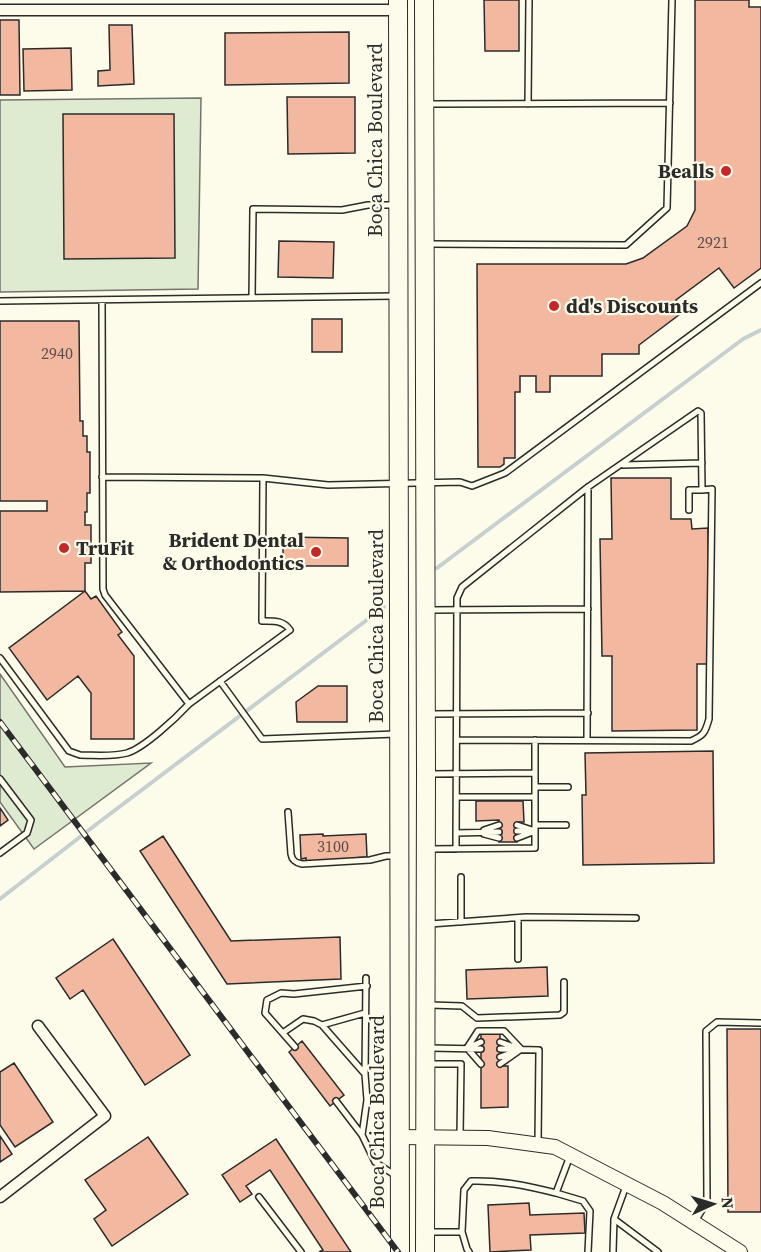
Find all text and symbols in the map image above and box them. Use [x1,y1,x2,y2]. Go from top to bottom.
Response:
street label: Boca Chica Boulevard [361,42,389,237]
place label: Bealls [658,157,714,185]
marker: Bealls [719,164,733,178]
house number: 2921 [697,231,729,253]
place label: dd's Discounts [566,292,698,320]
marker: dd's Discounts [547,299,561,313]
house number: 2940 [41,342,73,364]
place label: Brident Dental & Orthodontics [163,526,304,577]
street label: Boca Chica Boulevard [362,528,390,723]
place label: TruFit [76,534,135,562]
marker: TruFit [57,541,71,555]
marker: Brident Dental & Orthodontics [309,545,323,559]
house number: 3100 [317,835,349,857]
street label: Boca Chica Boulevard [363,1014,391,1209]
north arrow [683,1174,743,1234]
text: N [717,1196,739,1210]

